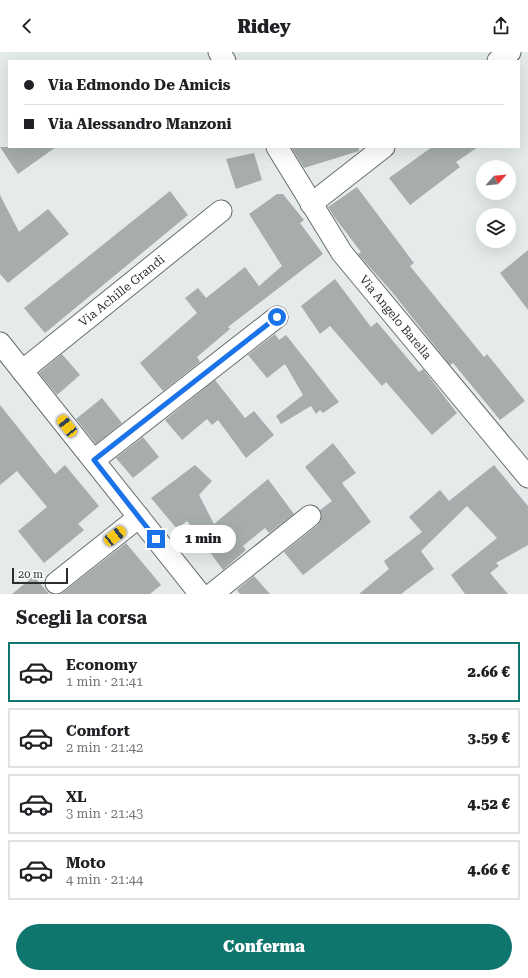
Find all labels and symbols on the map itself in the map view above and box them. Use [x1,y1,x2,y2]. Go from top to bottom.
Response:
north arrow [476,160,516,200]
street label: Via Achille Grandi [76,252,167,329]
street label: Via Angelo Barella [357,273,435,363]
route start [268,308,286,326]
car [55,413,79,439]
car [102,524,128,548]
callout: 1 min [170,525,236,553]
route end [147,530,165,548]
scale bar [12,566,68,585]

